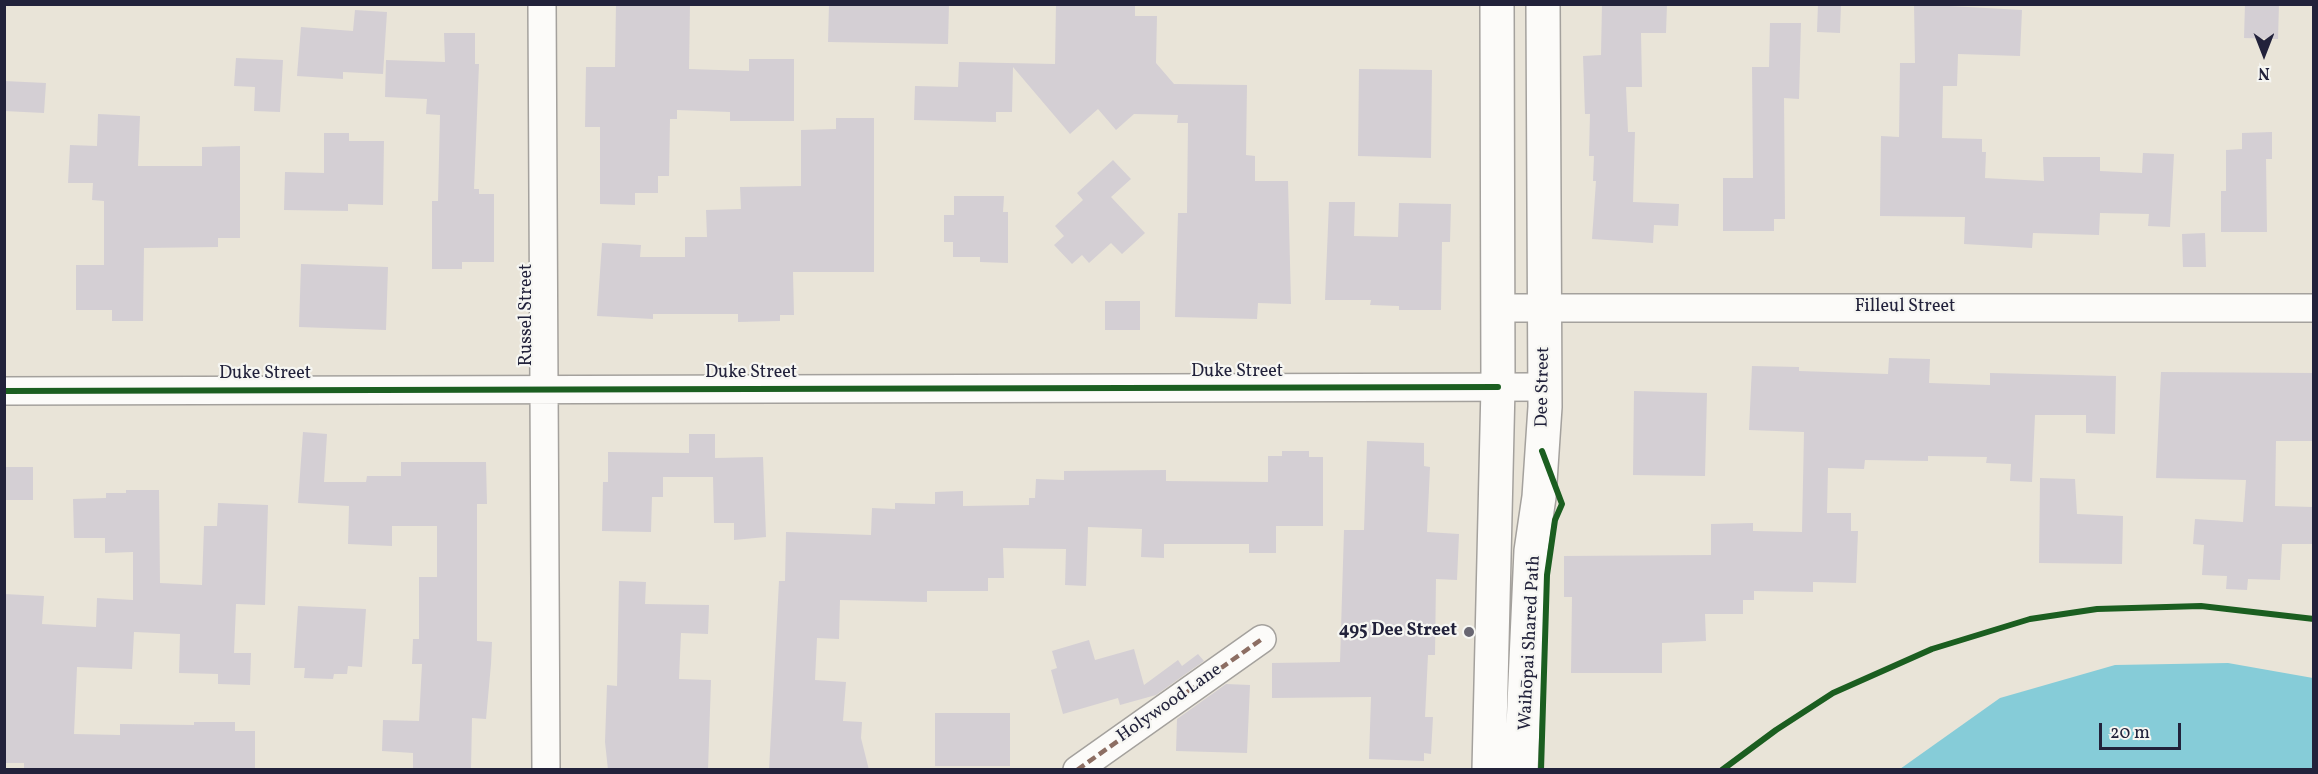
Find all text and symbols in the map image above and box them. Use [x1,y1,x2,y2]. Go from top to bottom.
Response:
north arrow [2234,24,2294,84]
text: N [2258,61,2270,83]
street label: Russel Street [517,264,539,366]
street label: Filleul Street [1855,297,1955,319]
street label: Dee Street [1532,346,1556,428]
street label: Duke Street [1191,362,1283,384]
street label: Duke Street [705,363,797,385]
street label: Duke Street [219,364,311,386]
street label: Waihōpai Shared Path [1516,555,1546,731]
place label: 495 Dee Street [1339,621,1457,643]
marker: 495 Dee Street [1462,625,1476,639]
street label: Holywood Lane [1113,660,1227,748]
scale bar [2102,711,2184,749]
text: 20 m [2110,721,2150,746]

